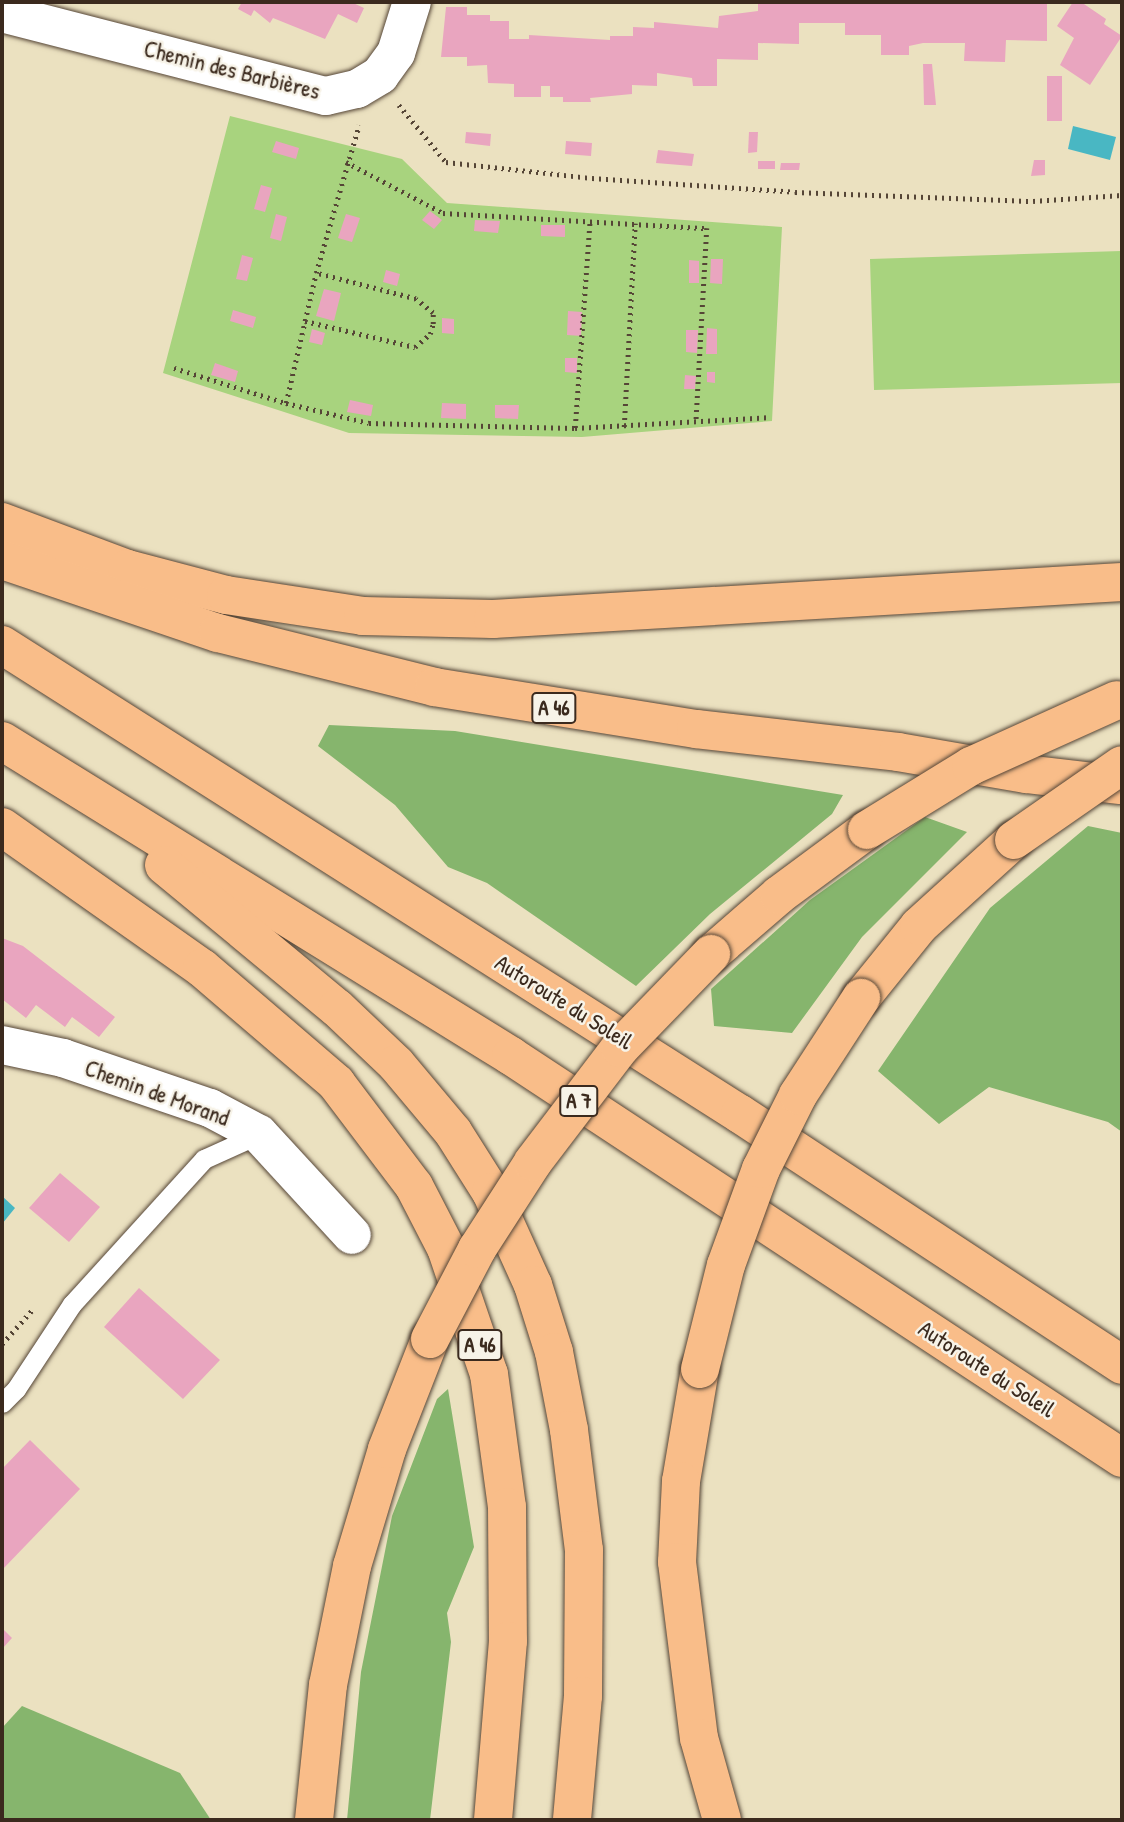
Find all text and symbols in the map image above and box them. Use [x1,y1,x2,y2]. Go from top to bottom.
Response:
street label: Chemin des Barbières [141,35,323,105]
road number: A 46 [531,690,577,726]
street label: Autoroute du Soleil [490,949,638,1055]
street label: Chemin de Morand [81,1054,233,1132]
road number: A 7 [558,1084,600,1118]
street label: Autoroute du Soleil [914,1315,1060,1423]
road number: A 46 [457,1328,503,1362]

